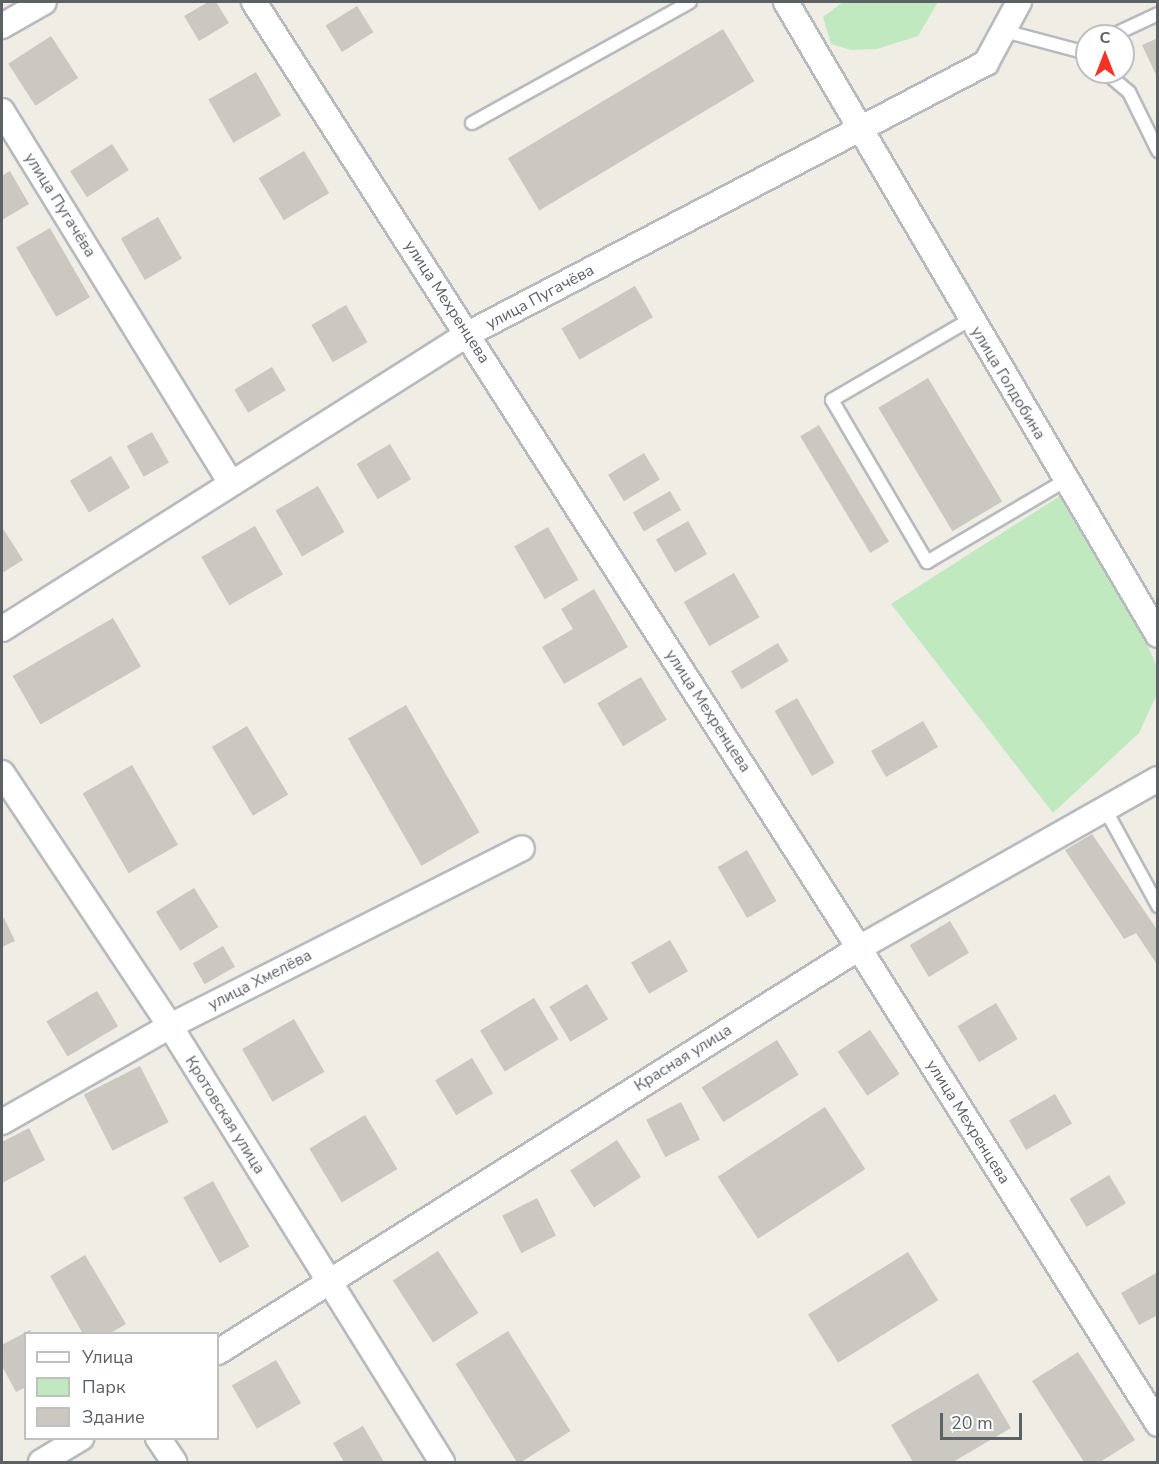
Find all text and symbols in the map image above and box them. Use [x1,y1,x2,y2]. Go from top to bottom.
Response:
north arrow [1075,24,1135,84]
text: С [1100,27,1110,49]
street label: улица Пугачёва [20,149,100,261]
street label: улица Мехренцева [400,237,494,367]
street label: улица Пугачёва [483,260,597,334]
street label: улица Голдобина [967,323,1049,443]
street label: улица Мехренцева [661,646,755,776]
street label: улица Хмелёва [205,946,315,1014]
street label: Красная улица [631,1020,735,1096]
street label: Кротовская улица [181,1052,269,1178]
street label: улица Мехренцева [922,1056,1014,1188]
legend [24,1332,219,1440]
text: Улица [82,1345,133,1369]
text: Парк [82,1375,125,1399]
scale bar [943,1401,1026,1439]
text: Здание [82,1405,145,1429]
text: 20 m [951,1411,993,1435]

